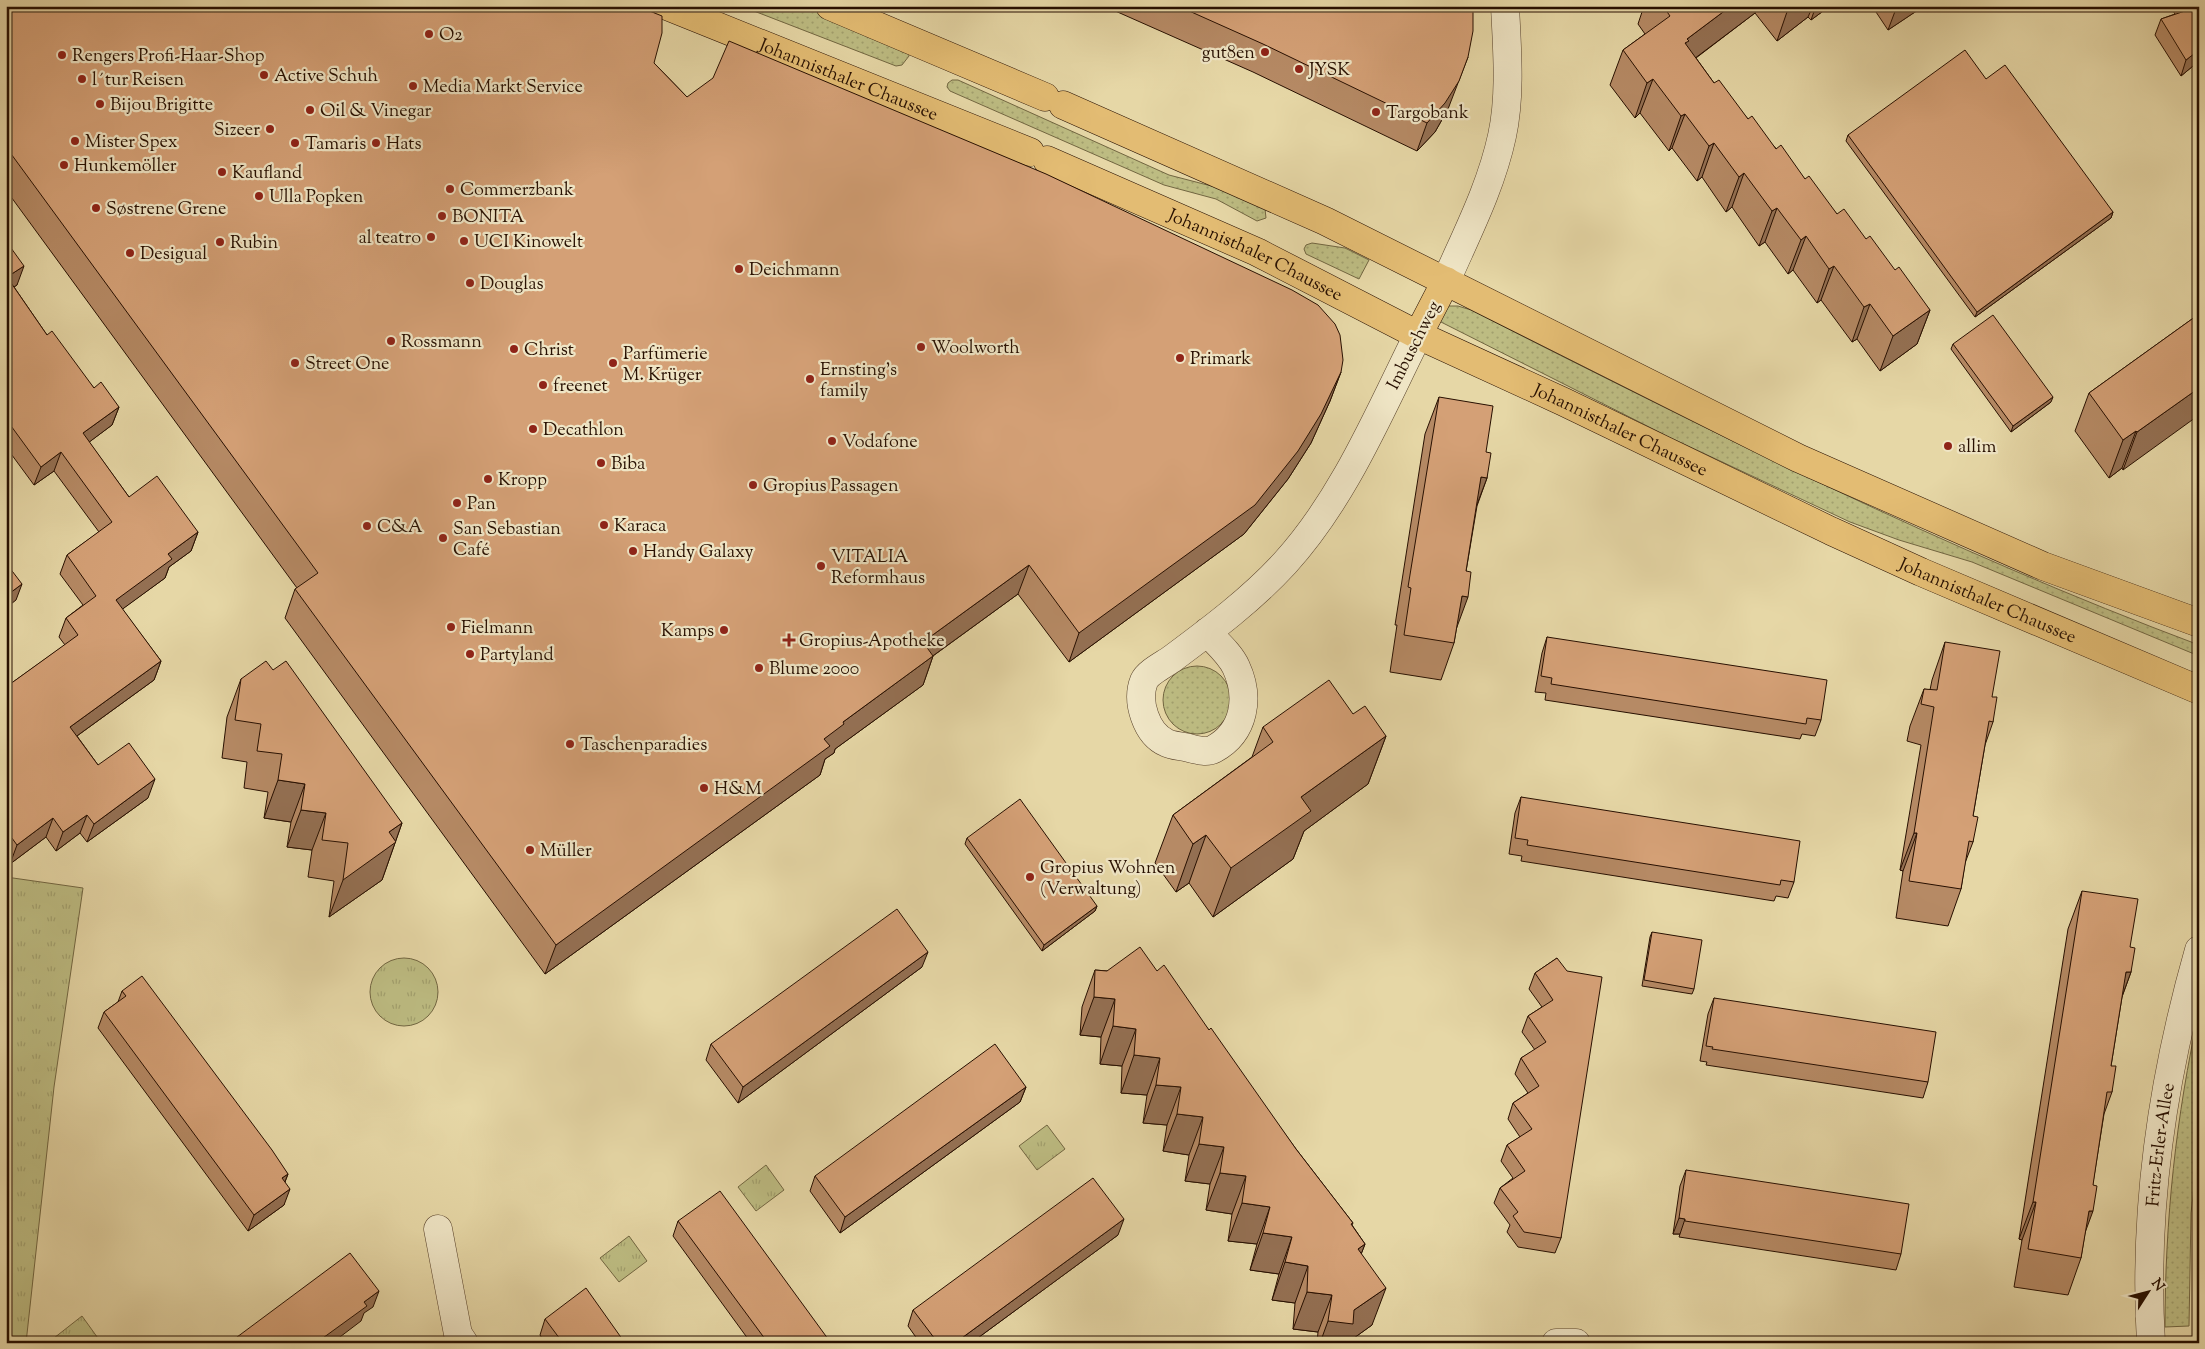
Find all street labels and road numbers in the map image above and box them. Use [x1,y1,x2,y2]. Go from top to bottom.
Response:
street label: Johannisthaler Chaussee [754,33,941,129]
street label: Johannisthaler Chaussee [1162,203,1347,309]
street label: Imbuschweg [1381,297,1448,395]
street label: Johannisthaler Chaussee [1527,378,1711,484]
street label: Johannisthaler Chaussee [1893,552,2080,651]
street label: Fritz-Erler-Allee [2141,1081,2183,1208]

